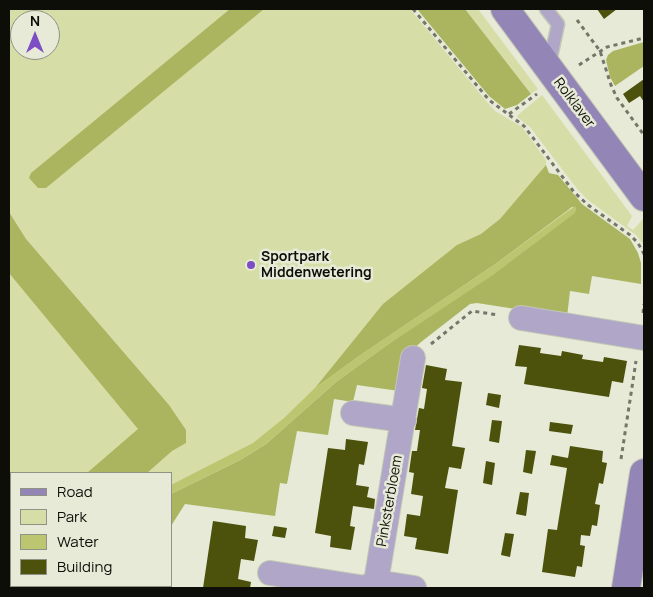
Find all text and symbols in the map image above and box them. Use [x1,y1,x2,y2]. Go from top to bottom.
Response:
north arrow [10,10,60,60]
text: N [30,11,40,30]
street label: Rolklaver [550,75,598,131]
place label: Sportpark Middenwetering [261,249,372,282]
marker: Sportpark Middenwetering [245,259,257,271]
street label: Pinksterbloem [374,454,406,548]
legend [10,472,172,587]
text: Road [57,481,93,502]
text: Park [57,506,87,527]
text: Water [57,531,99,552]
text: Building [57,556,112,577]

